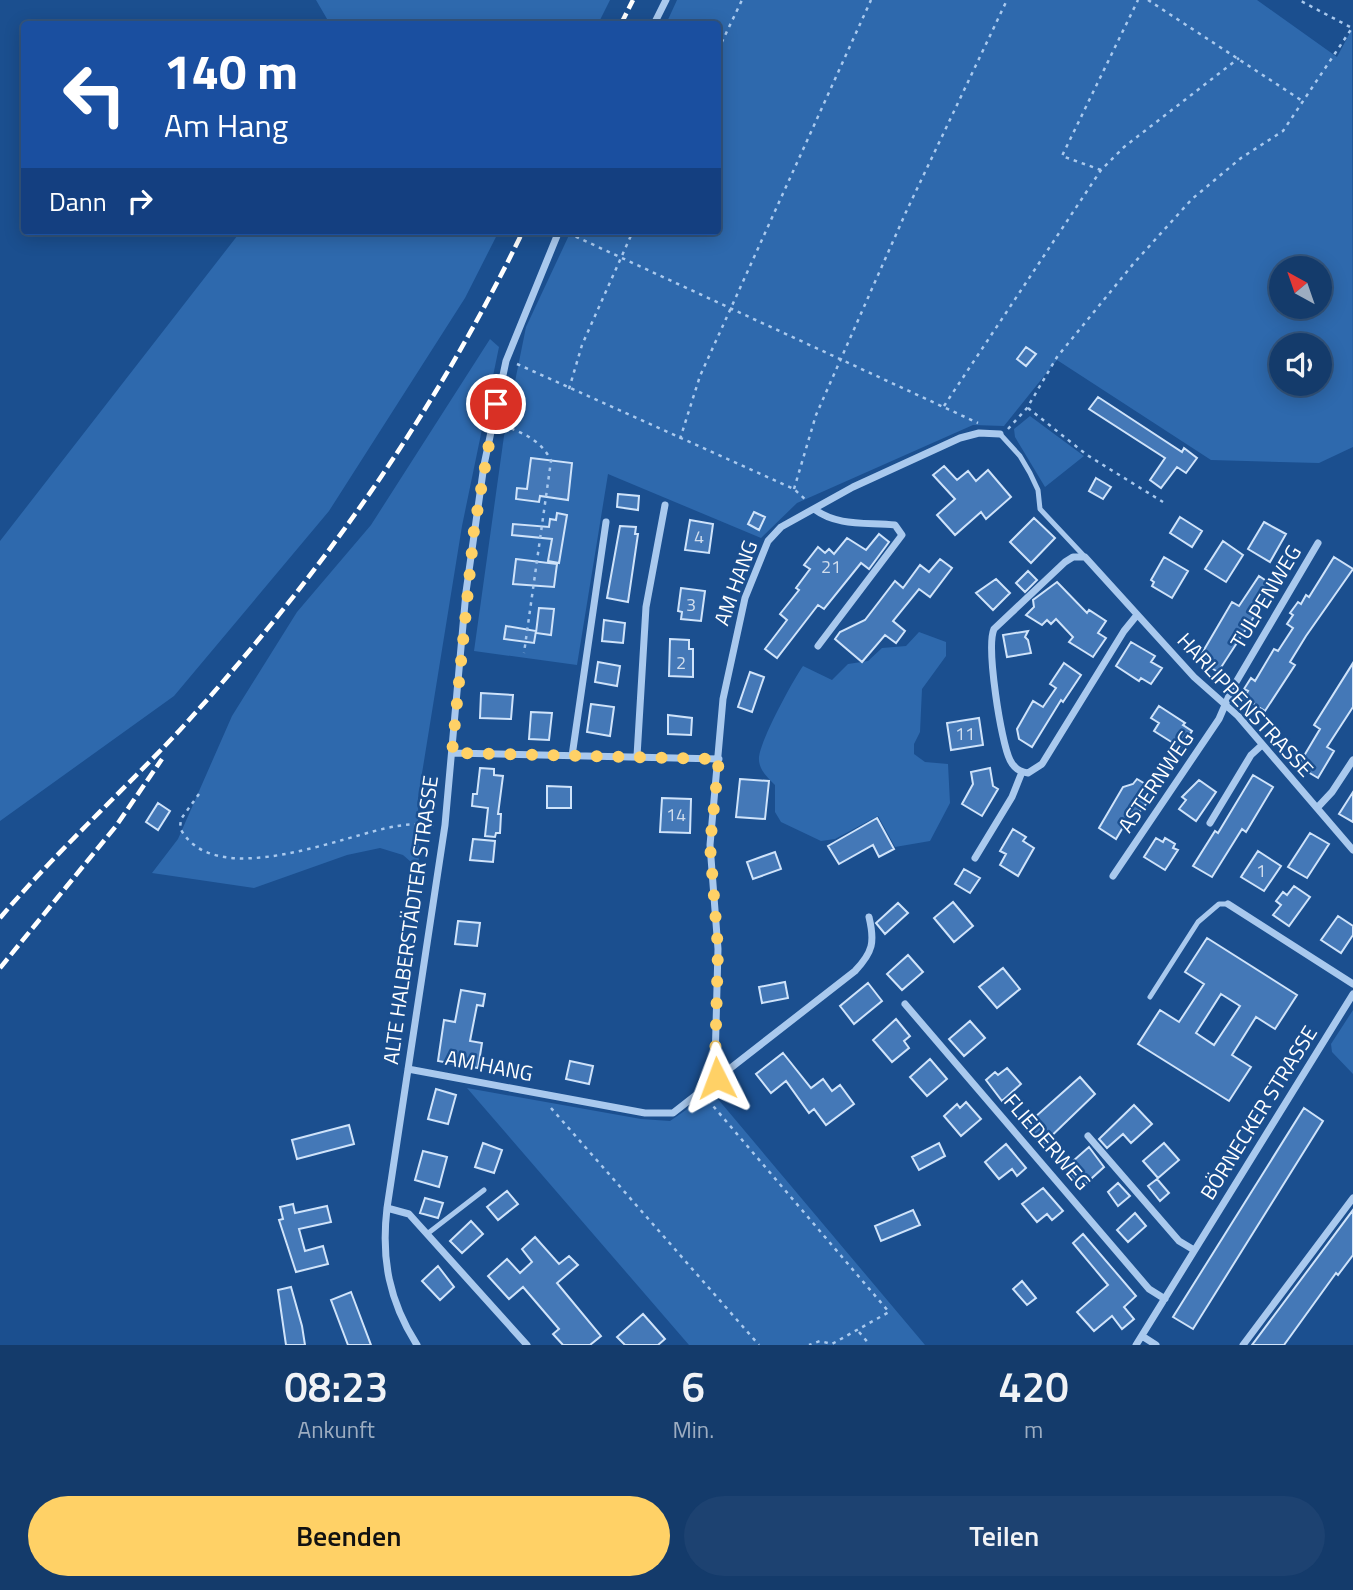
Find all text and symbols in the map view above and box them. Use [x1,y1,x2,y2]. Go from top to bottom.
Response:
text: 140 m [164,33,298,108]
icon: left [49,49,140,140]
text: Am Hang [164,101,288,149]
text: Dann [49,182,107,221]
icon: right [121,182,159,220]
north arrow [1269,256,1332,318]
map controls [1269,256,1332,396]
button: sound [1269,333,1332,396]
pin [466,374,526,434]
icon: arrive [477,385,515,423]
house number: 4 [694,523,704,550]
street label: AM HANG [705,536,765,630]
street label: TULPENWEG [1222,539,1309,654]
house number: 21 [821,553,841,580]
house number: 3 [686,591,696,618]
street label: HARLIPPENSTRASSE [1170,625,1321,784]
house number: 2 [676,649,686,676]
house number: 11 [955,720,975,747]
street label: ASTERNWEG [1109,724,1201,839]
street label: ALTE HALBERSTÄDTER STRASSE [374,773,446,1066]
house number: 14 [666,801,686,828]
house number: 1 [1256,857,1266,884]
street label: BÖRNECKER STRASSE [1192,1019,1325,1206]
street label: AM HANG [443,1041,536,1089]
position arrow [680,1041,754,1115]
street label: FLIEDERWEG [997,1086,1099,1197]
text: 08:23 [284,1354,388,1418]
text: 6 [682,1354,705,1418]
text: 420 [998,1354,1069,1418]
text: Ankunft [298,1412,375,1447]
text: Min. [672,1412,714,1447]
text: m [1024,1412,1043,1447]
button: Beenden [28,1496,670,1576]
button: Teilen [684,1496,1325,1576]

